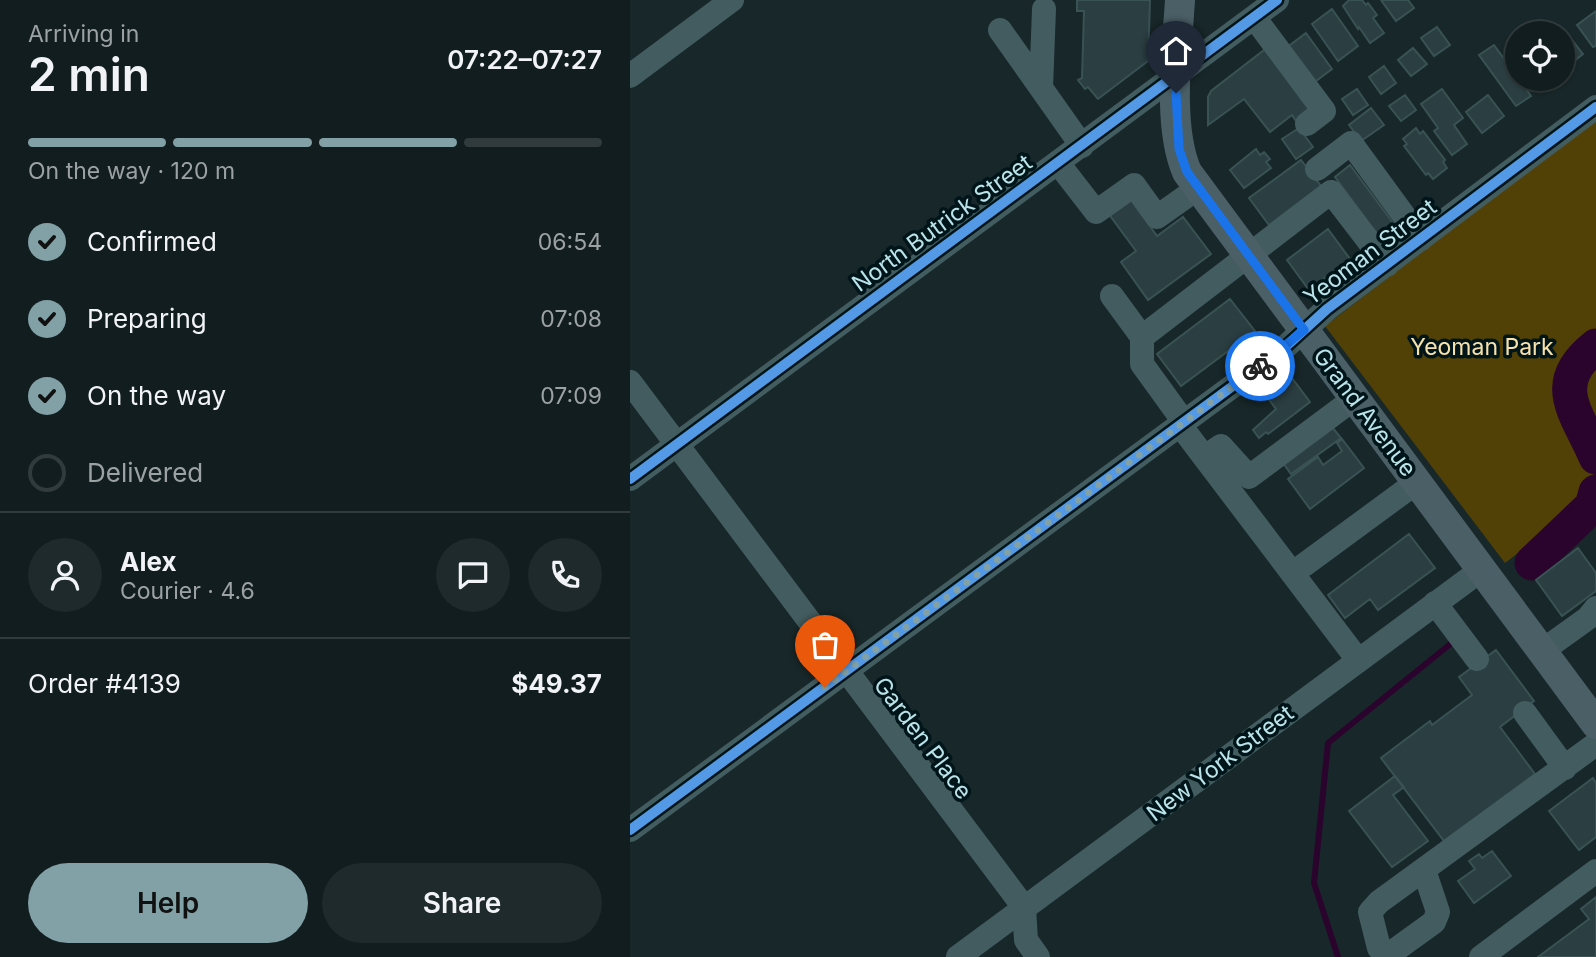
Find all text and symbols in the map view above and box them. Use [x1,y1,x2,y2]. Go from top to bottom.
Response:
text: Arriving in [28,20,139,48]
pin [1146,21,1206,93]
map controls [1505,21,1575,91]
button: locate [1505,21,1575,91]
icon: home [1157,32,1195,70]
text: 07:22–07:27 [447,44,602,75]
text: 2 min [28,46,150,102]
street label: North Butrick Street [847,148,1038,298]
text: On the way · 120 m [28,157,235,185]
street label: Yeoman Street [1298,193,1442,311]
icon: check [28,223,66,261]
text: Confirmed [87,226,217,257]
text: 06:54 [538,228,602,256]
icon: check [28,300,66,338]
text: Preparing [87,303,207,334]
text: 07:08 [540,305,602,333]
courier [1225,331,1295,401]
park label: Yeoman Park [1410,333,1554,361]
street label: Grand Avenue [1308,342,1422,482]
icon: bike [1241,347,1279,385]
icon: check [28,377,66,415]
text: On the way [87,380,226,411]
text: 07:09 [540,382,602,410]
text: Delivered [87,457,203,488]
button: person [28,538,102,612]
button: chat [436,538,510,612]
button: phone [528,538,602,612]
text: Alex [120,546,177,577]
text: Courier · 4.6 [120,577,255,605]
pin [795,615,855,687]
icon: bag [806,626,844,664]
text: Order #4139 [28,668,181,699]
text: $49.37 [511,668,602,699]
street label: Garden Place [868,671,978,805]
street label: New York Street [1141,698,1299,827]
button: Help [28,863,308,943]
button: Share [322,863,602,943]

